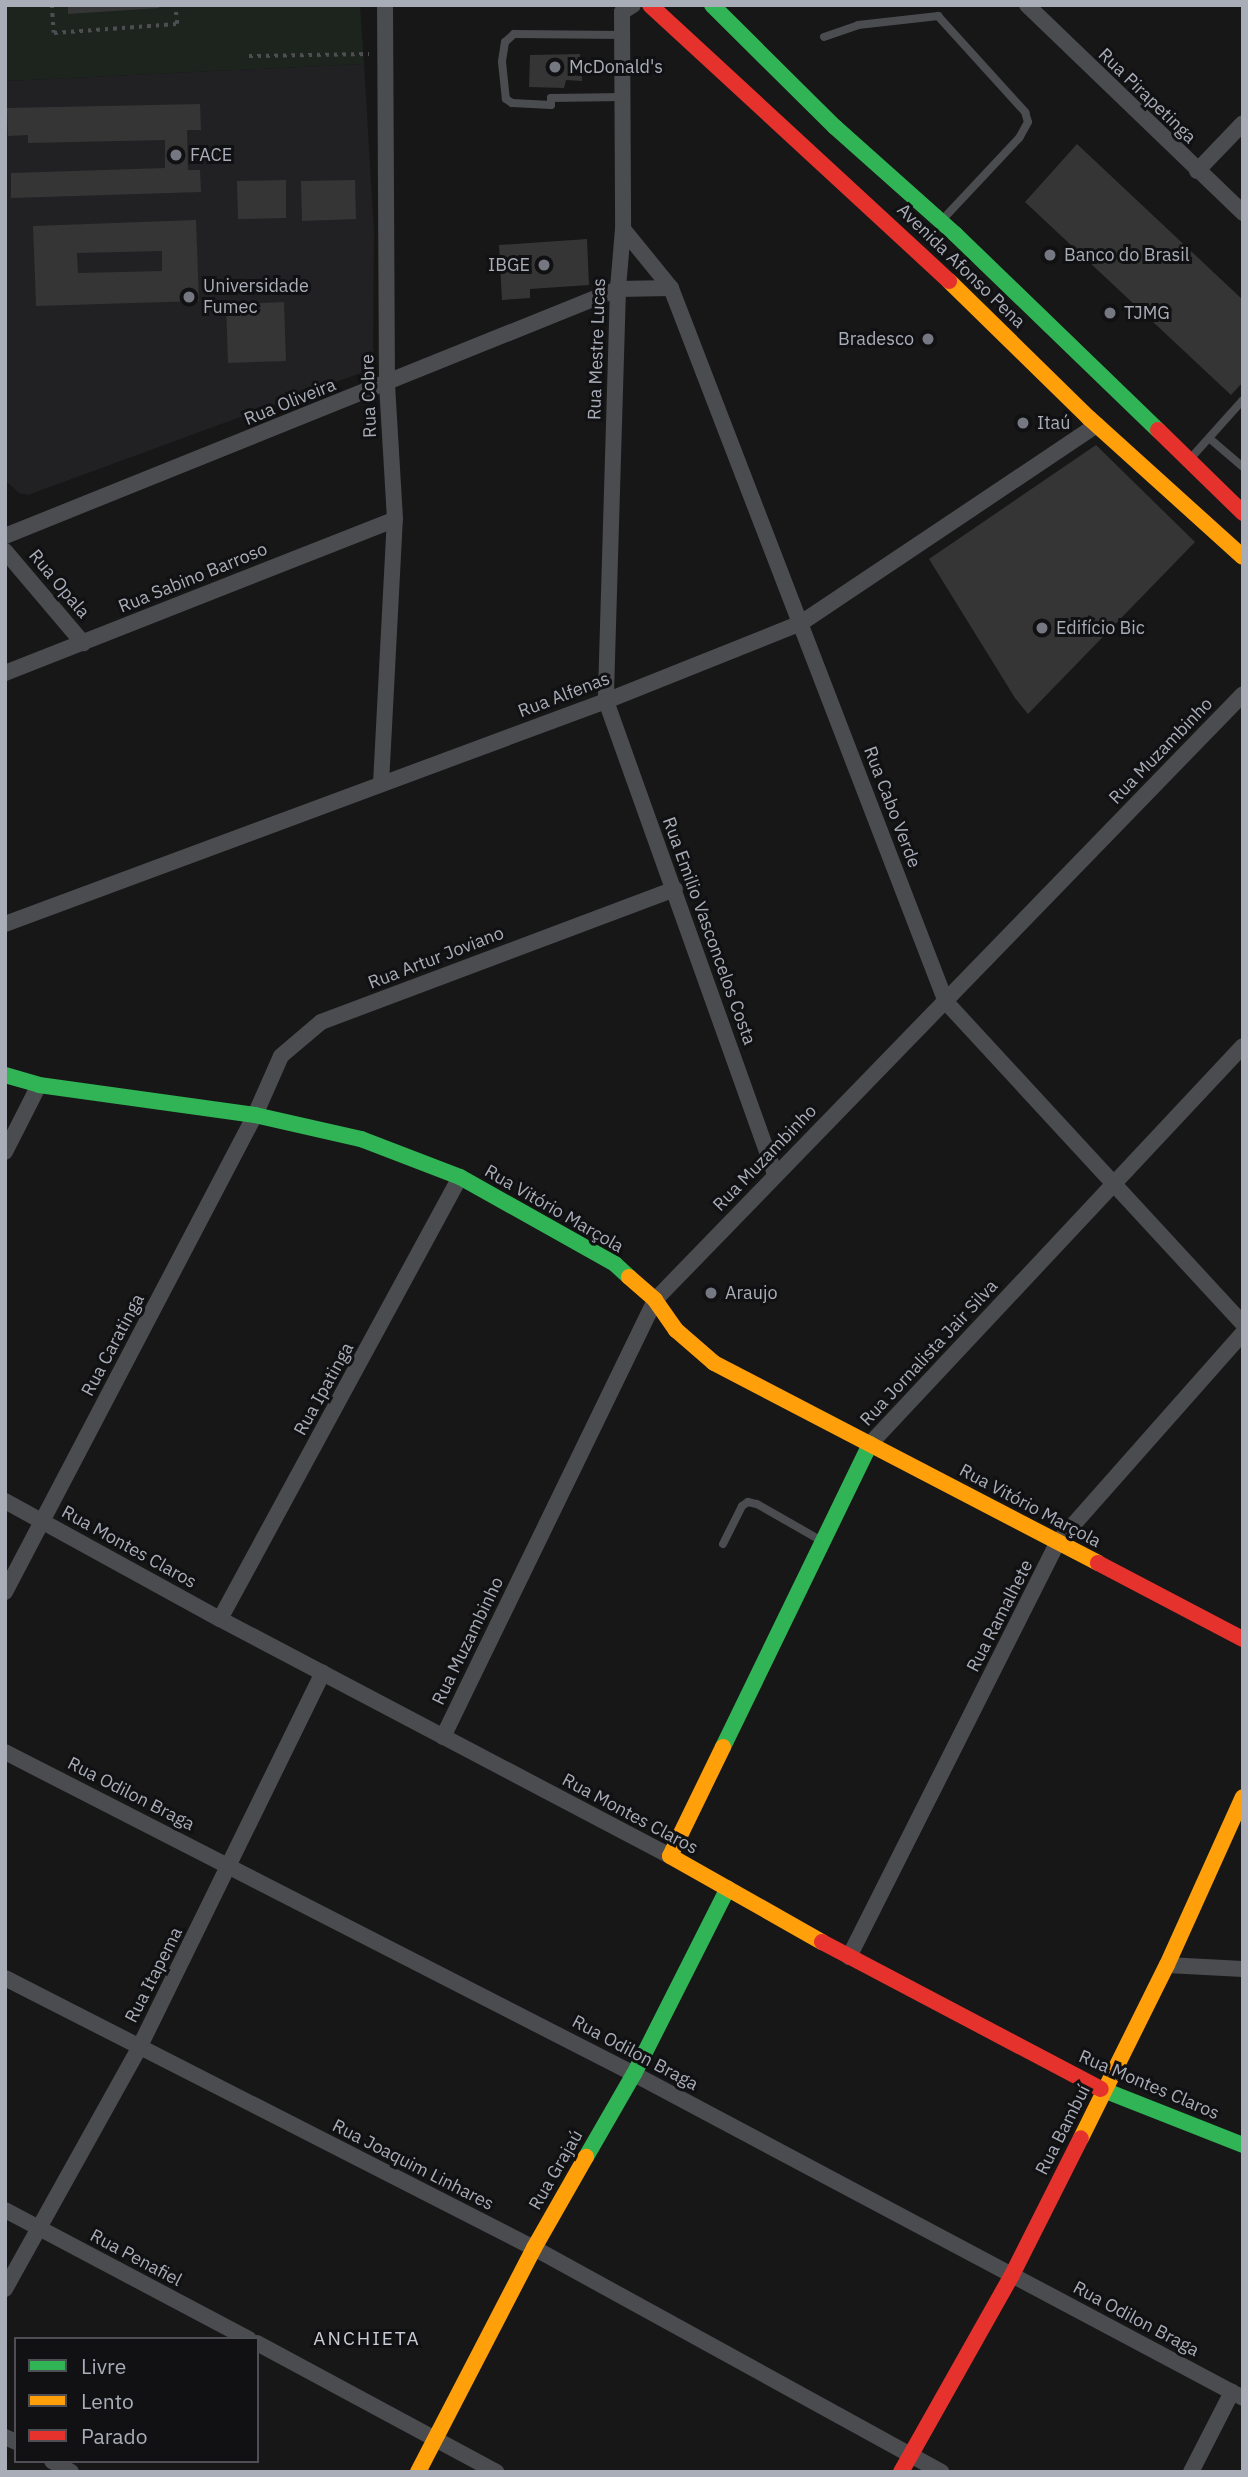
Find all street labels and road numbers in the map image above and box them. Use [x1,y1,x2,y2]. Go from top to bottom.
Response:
street label: Rua Pirapetinga [1094,44,1200,148]
street label: Avenida Afonso Pena [892,199,1030,333]
street label: Rua Mestre Lucas [584,278,610,420]
street label: Rua Cobre [357,354,381,438]
street label: Rua Oliveira [241,374,339,430]
street label: Rua Sabino Barroso [115,538,271,618]
street label: Rua Opala [24,545,94,623]
street label: Rua Alfenas [515,668,613,722]
street label: Rua Muzambinho [1105,693,1217,809]
street label: Rua Cabo Verde [859,743,925,871]
street label: Rua Emilio Vasconcelos Costa [658,814,760,1048]
street label: Rua Artur Joviano [365,922,507,994]
street label: Rua Muzambinho [709,1100,821,1216]
street label: Rua Vitório Marçola [481,1160,627,1258]
street label: Rua Jornalista Jair Silva [856,1276,1002,1430]
street label: Rua Caratinga [77,1290,149,1400]
street label: Rua Ipatinga [290,1339,358,1439]
street label: Rua Vitório Marçola [956,1460,1104,1552]
street label: Rua Montes Claros [58,1501,200,1593]
street label: Rua Ramalhete [962,1556,1038,1676]
street label: Rua Muzambinho [428,1574,508,1708]
street label: Rua Odilon Braga [64,1753,198,1835]
street label: Rua Montes Claros [558,1769,702,1859]
street label: Rua Itapema [121,1924,187,2026]
street label: Rua Odilon Braga [568,2011,702,2095]
street label: Rua Montes Claros [1075,2046,1223,2124]
street label: Rua Bambuí [1031,2082,1095,2178]
street label: Rua Joaquim Linhares [329,2115,497,2215]
street label: Rua Grajaú [524,2126,588,2214]
street label: Rua Penafiel [86,2225,186,2291]
street label: Rua Odilon Braga [1069,2277,1203,2361]

